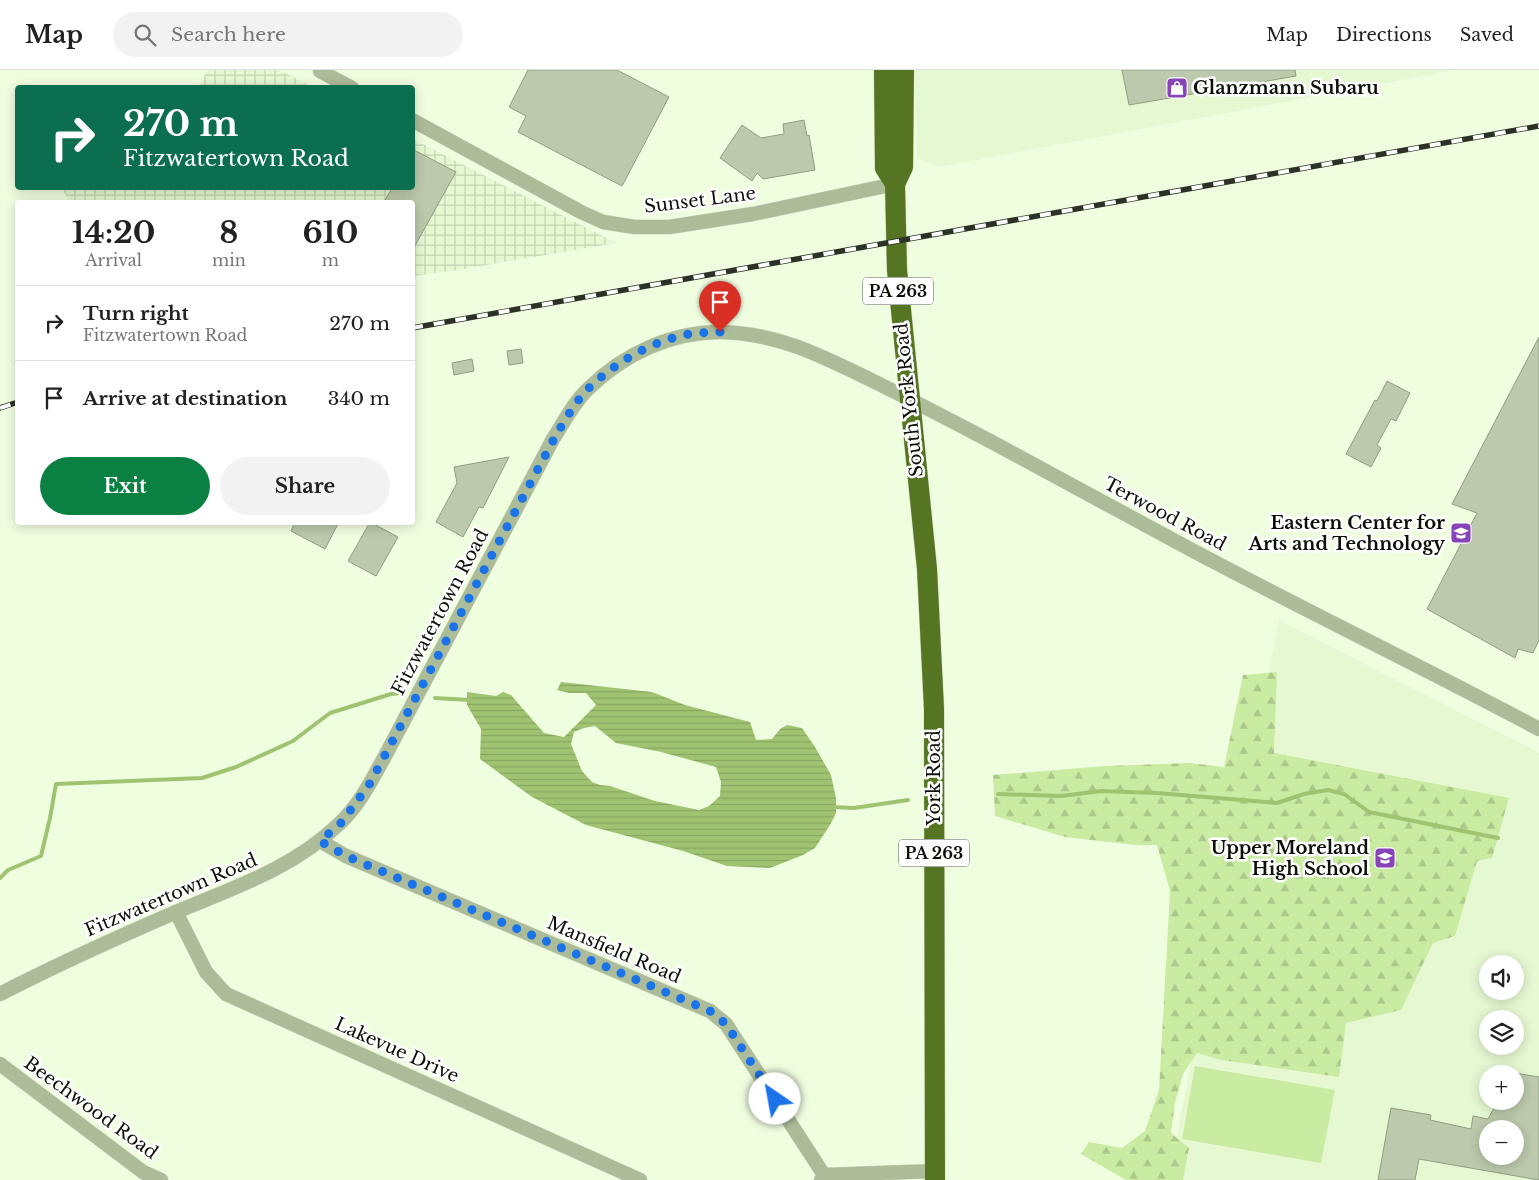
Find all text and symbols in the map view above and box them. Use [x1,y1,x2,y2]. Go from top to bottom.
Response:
search box [113,12,463,57]
text: Map [25,20,83,49]
icon: search [131,21,159,49]
text: Search here [171,23,286,46]
text: Map [1266,24,1308,46]
text: Directions [1336,24,1432,46]
text: Saved [1460,24,1514,46]
shop icon: Glanzmann Subaru [1165,76,1189,100]
place label: Glanzmann Subaru [1193,77,1379,99]
text: 270 m [123,102,238,145]
icon: right [40,105,105,170]
text: Fitzwatertown Road [123,145,349,172]
street label: Sunset Lane [643,182,757,218]
text: 14:20 [72,214,155,251]
text: 8 [219,214,238,251]
text: 610 [302,214,358,251]
text: Arrival [85,250,142,270]
text: min [212,250,246,270]
text: m [322,250,339,270]
road number: PA 263 [863,278,933,305]
pin [699,281,741,332]
icon: arrive [706,288,734,316]
text: Turn right [83,302,189,325]
icon: right [40,309,68,337]
text: 270 m [329,312,390,335]
street label: South York Road [890,322,928,478]
text: Fitzwatertown Road [83,325,247,345]
icon: arrive [40,384,68,412]
text: Arrive at destination [83,387,287,410]
text: 340 m [328,387,390,410]
button: Exit [40,457,210,515]
button: Share [220,457,390,515]
street label: Terwood Road [1100,473,1230,555]
place label: Eastern Center for Arts and Technology [1247,512,1445,555]
school or university icon: Eastern Center for Arts and Technology [1449,521,1473,545]
street label: Fitzwatertown Road [387,525,493,699]
street label: York Road [923,730,945,827]
place label: Upper Moreland High School [1211,837,1370,880]
road number: PA 263 [899,840,969,866]
school or university icon: Upper Moreland High School [1373,846,1397,870]
street label: Fitzwatertown Road [82,849,260,941]
street label: Mansfield Road [544,912,684,988]
map controls [1479,955,1524,1165]
button: sound [1479,955,1524,1000]
button: layers [1479,1010,1524,1055]
street label: Lakevue Drive [332,1013,462,1087]
street label: Beechwood Road [20,1052,162,1164]
button: + [1479,1065,1524,1110]
position arrow [748,1072,800,1124]
button: − [1479,1120,1524,1165]

